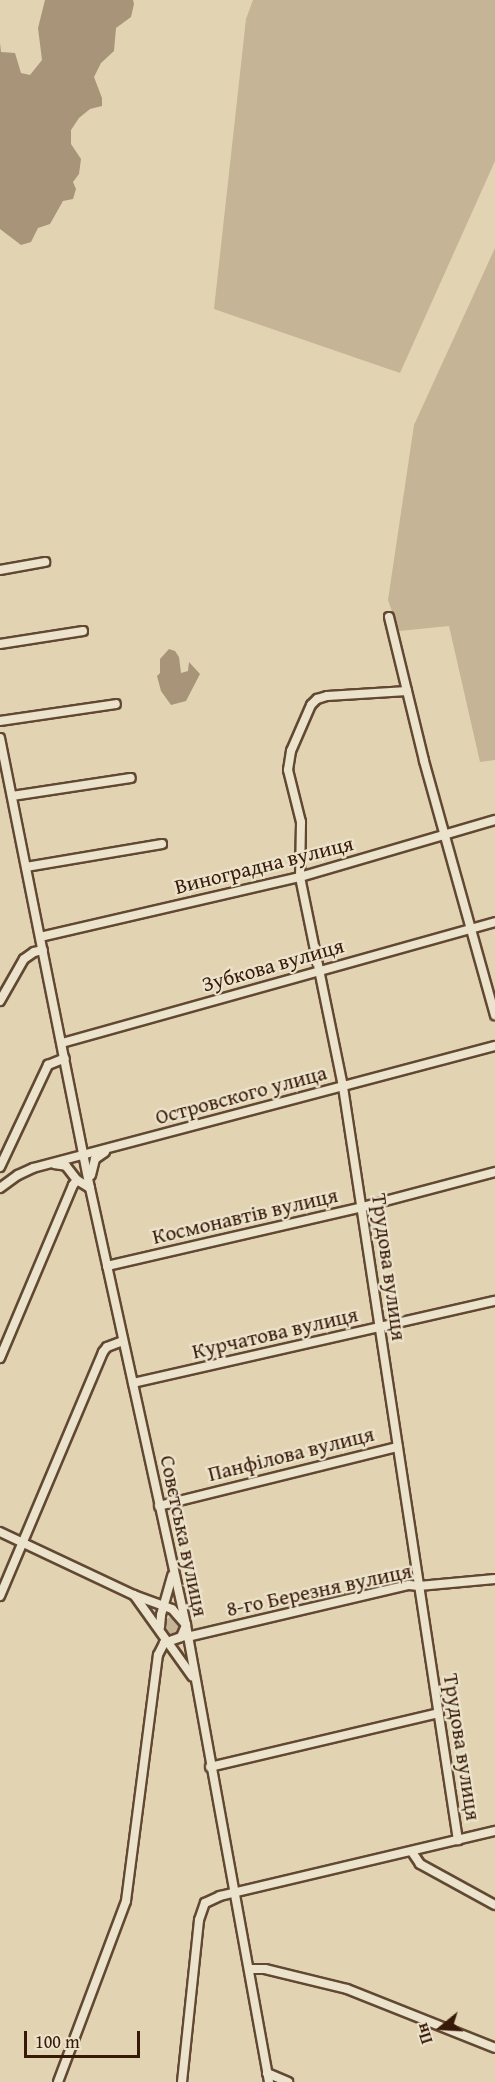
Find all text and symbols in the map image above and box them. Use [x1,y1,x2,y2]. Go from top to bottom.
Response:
street label: Виноградна вулиця [172,831,356,899]
street label: Зубкова вулиця [199,933,347,997]
street label: Островского улица [153,1060,329,1130]
street label: Космонавтів вулиця [150,1182,340,1250]
street label: Трудова вулиця [366,1192,412,1342]
street label: Курчатова вулиця [190,1302,360,1364]
street label: Панфілова вулиця [205,1421,377,1487]
street label: Совєтська вулиця [155,1453,213,1619]
street label: 8-го Березня вулиця [224,1558,414,1622]
street label: Трудова вулиця [438,1672,486,1822]
north arrow [411,1998,471,2058]
scale bar [27,2019,142,2057]
text: Пн [409,2020,438,2047]
text: 100 m [35,2028,80,2055]

